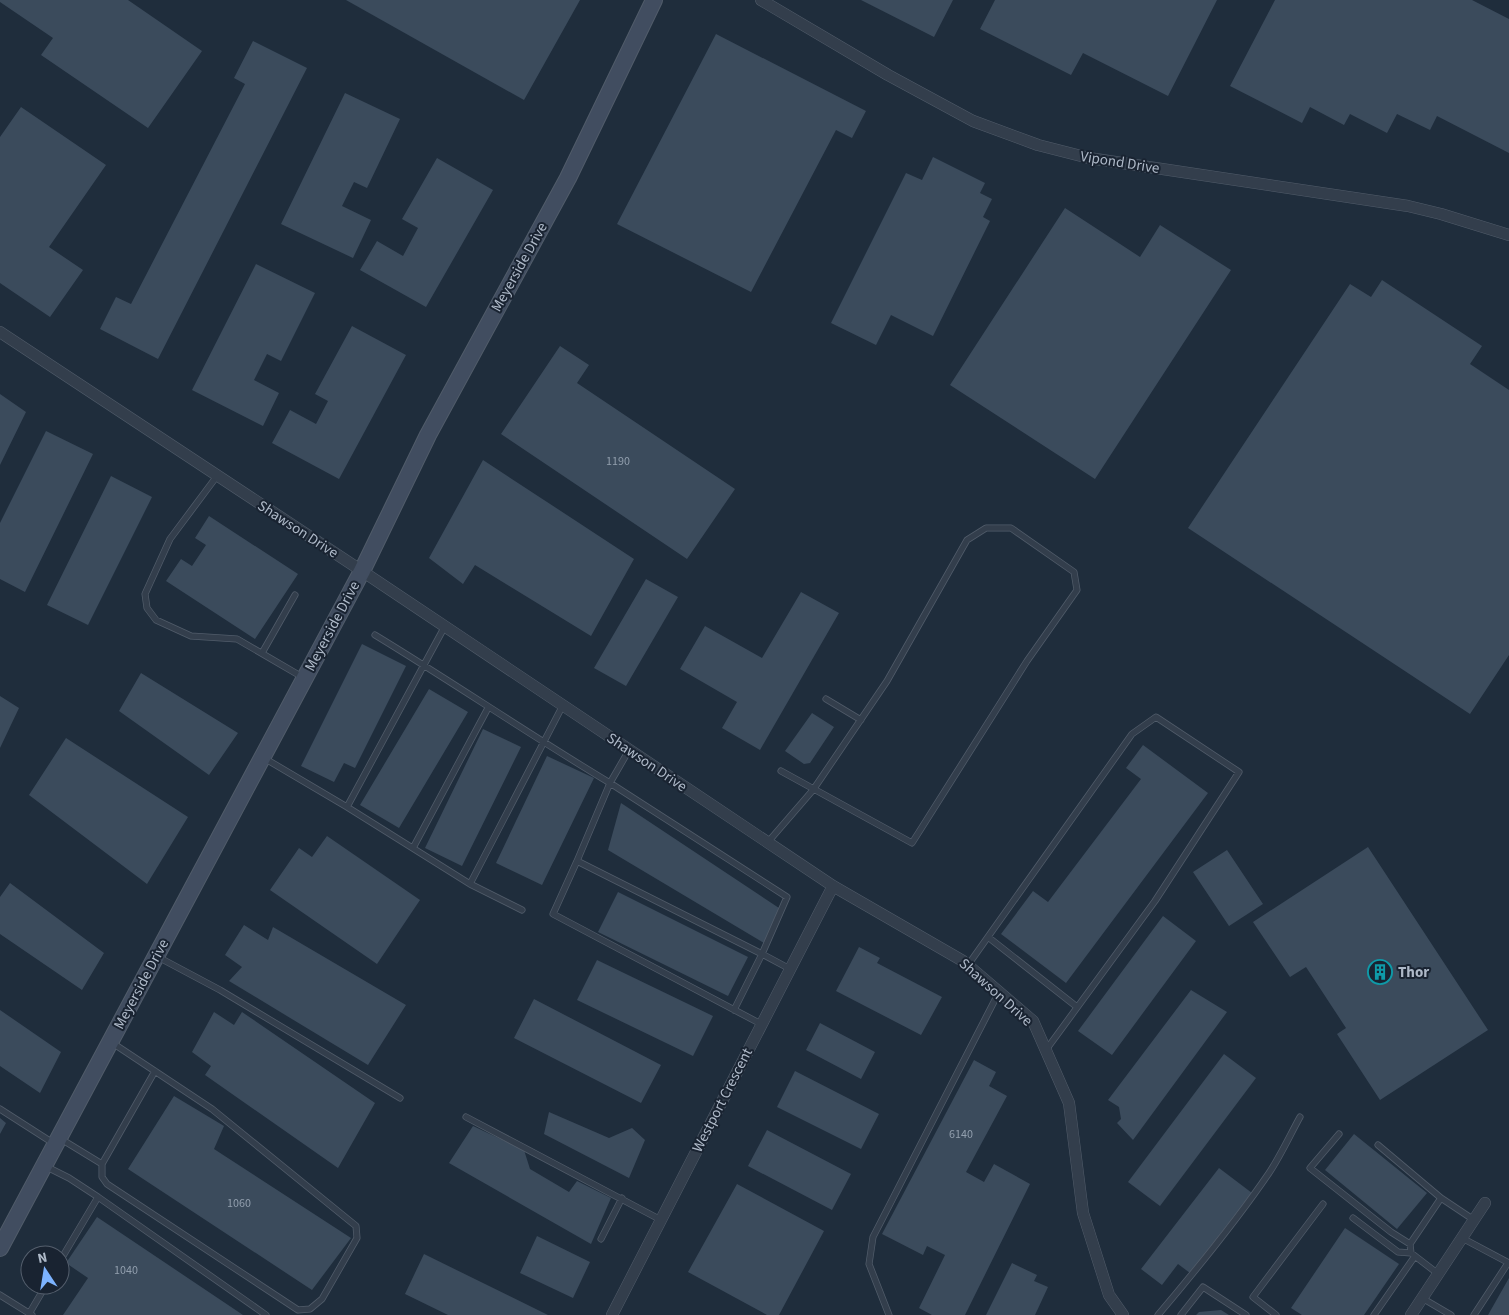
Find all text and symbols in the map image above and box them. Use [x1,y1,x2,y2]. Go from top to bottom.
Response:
street label: Vipond Drive [1079,146,1161,179]
street label: Meyerside Drive [486,219,553,316]
house number: 1190 [606,453,630,470]
street label: Shawson Drive [253,495,342,563]
street label: Meyerside Drive [300,578,365,675]
street label: Shawson Drive [602,728,691,797]
street label: Meyerside Drive [109,936,174,1033]
street label: Shawson Drive [954,954,1037,1031]
building icon: Thor [1367,959,1393,985]
place label: Thor [1398,962,1429,983]
street label: Westport Crescent [687,1044,758,1156]
house number: 6140 [949,1126,973,1143]
house number: 1060 [227,1195,251,1212]
north arrow [20,1245,70,1295]
text: N [36,1248,49,1269]
house number: 1040 [114,1262,138,1279]

